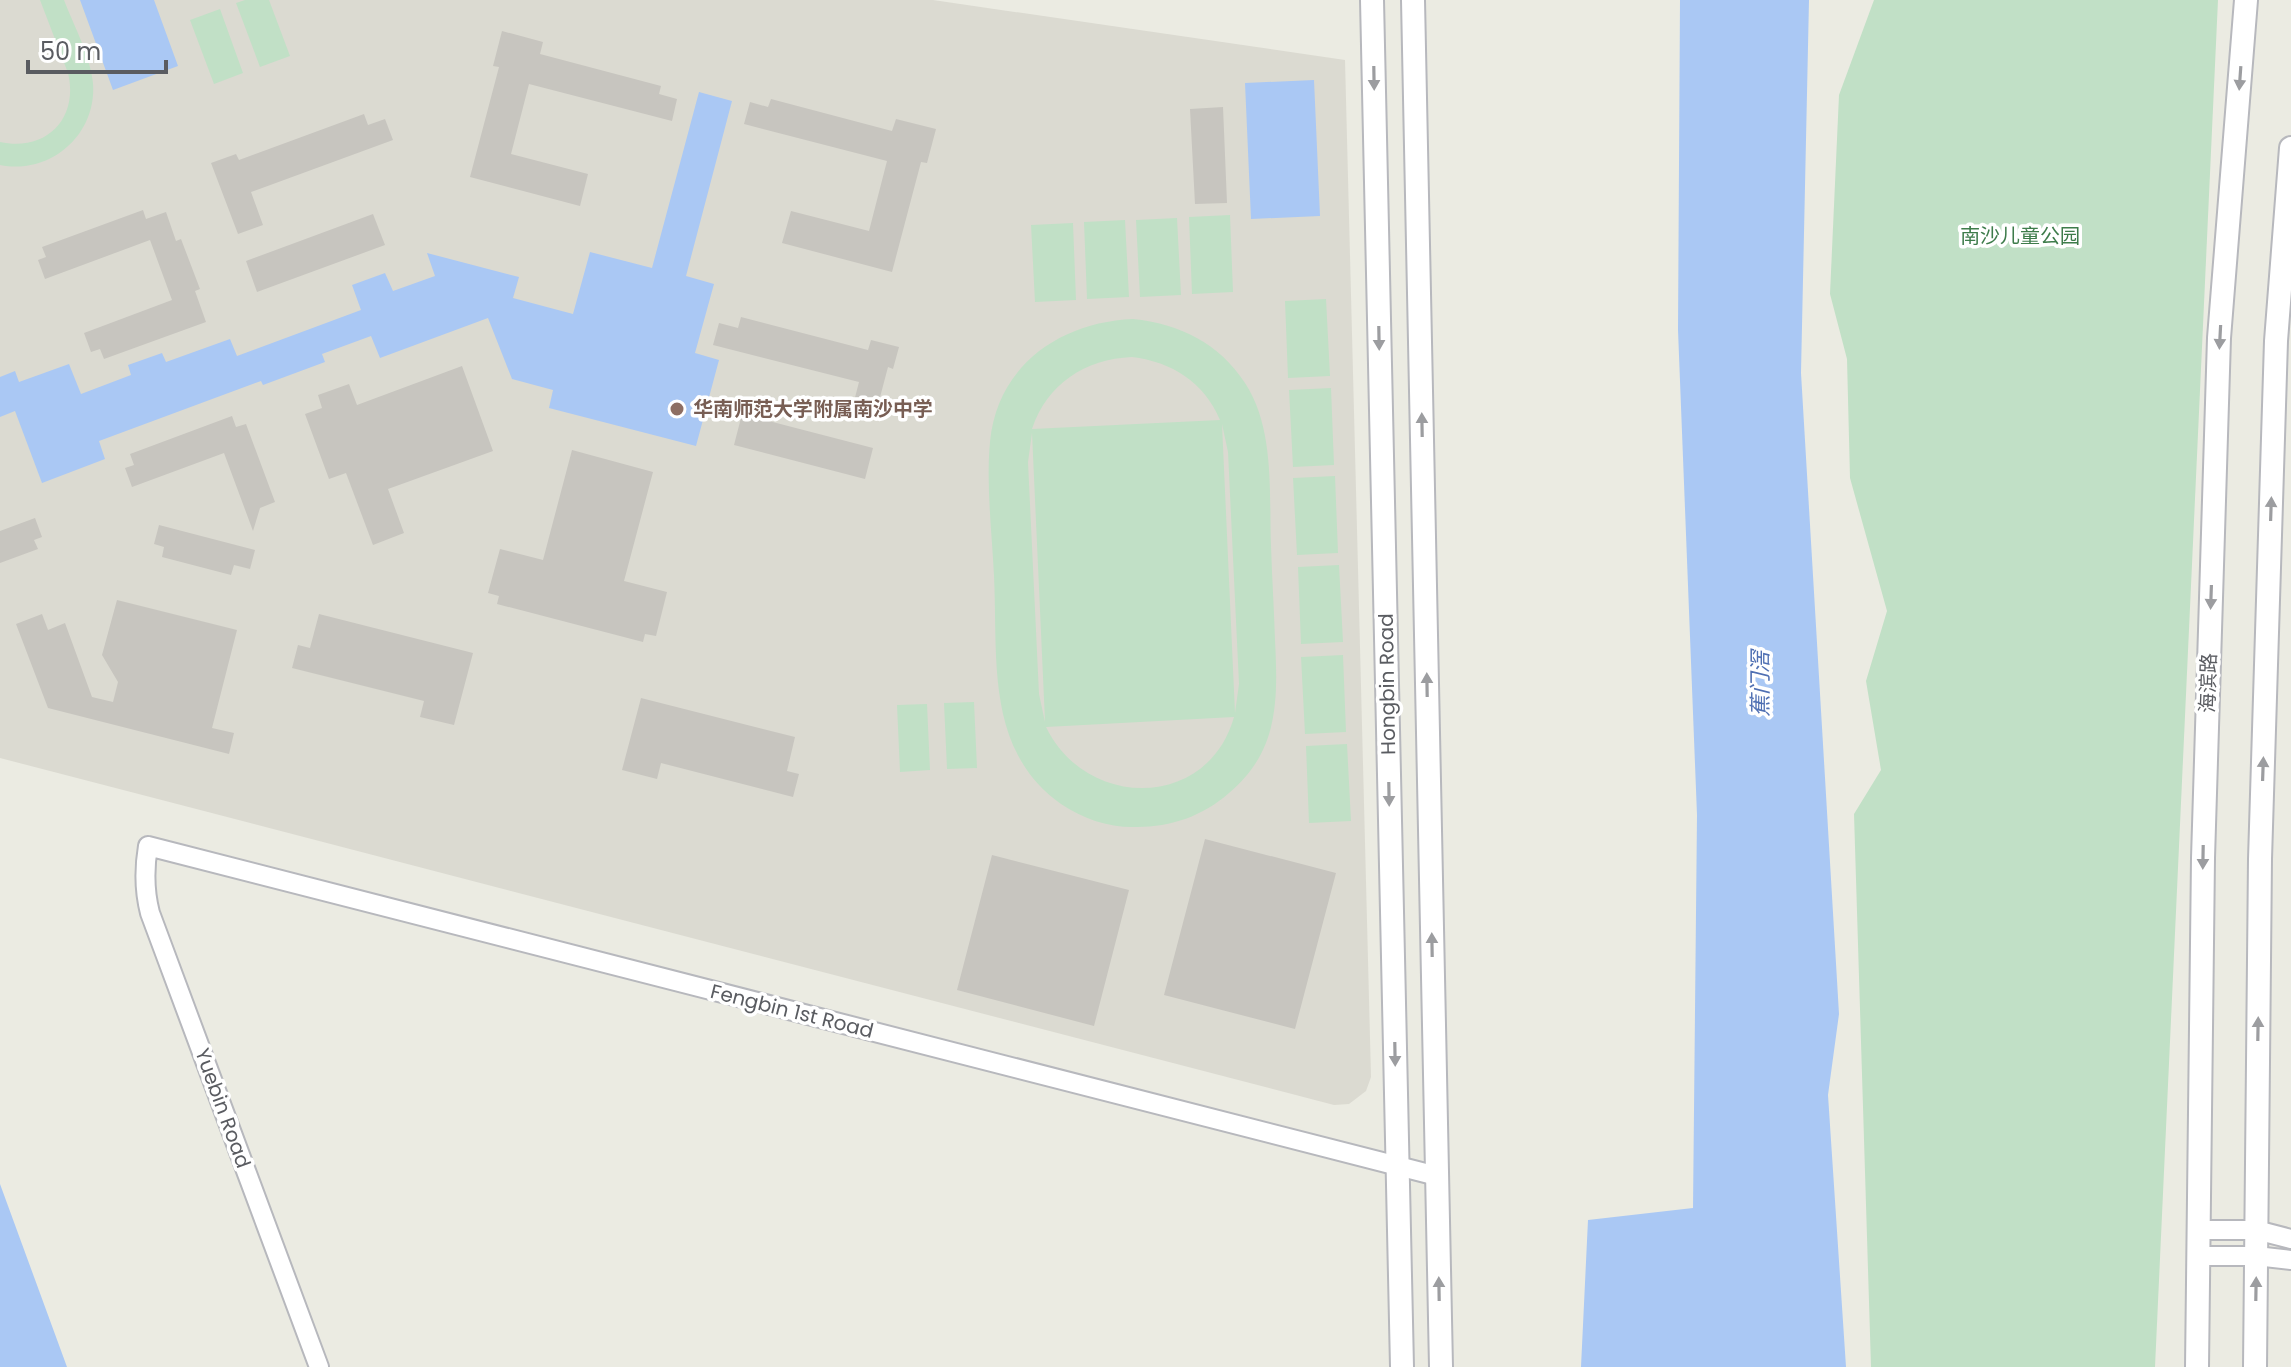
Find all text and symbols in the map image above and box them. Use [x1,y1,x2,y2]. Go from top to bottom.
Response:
scale bar [28,24,166,74]
text: 50 m [40,35,101,68]
one-way arrow [1367,66,1380,91]
one-way arrow [2233,66,2246,91]
park label: 南沙儿童公园 [1960,222,2080,250]
one-way arrow [2213,325,2226,350]
one-way arrow [1373,326,1386,351]
place label: 华南师范大学附属南沙中学 [693,395,933,423]
marker: 华南师范大学附属南沙中学 [668,400,686,418]
one-way arrow [1416,412,1428,437]
one-way arrow [2264,496,2277,521]
one-way arrow [2205,585,2218,610]
street label: Hongbin Road [1372,613,1402,755]
water label: 蕉门滘 [1745,648,1776,717]
street label: 海滨路 [2193,653,2223,713]
one-way arrow [1421,672,1433,697]
one-way arrow [2256,756,2269,781]
one-way arrow [1383,782,1396,807]
one-way arrow [2197,845,2209,870]
one-way arrow [1426,932,1438,957]
street label: Fengbin 1st Road [708,977,876,1045]
one-way arrow [2252,1016,2264,1041]
one-way arrow [1389,1042,1401,1067]
street label: Yuebin Road [188,1044,258,1172]
one-way arrow [1433,1276,1445,1301]
one-way arrow [2249,1276,2262,1301]

